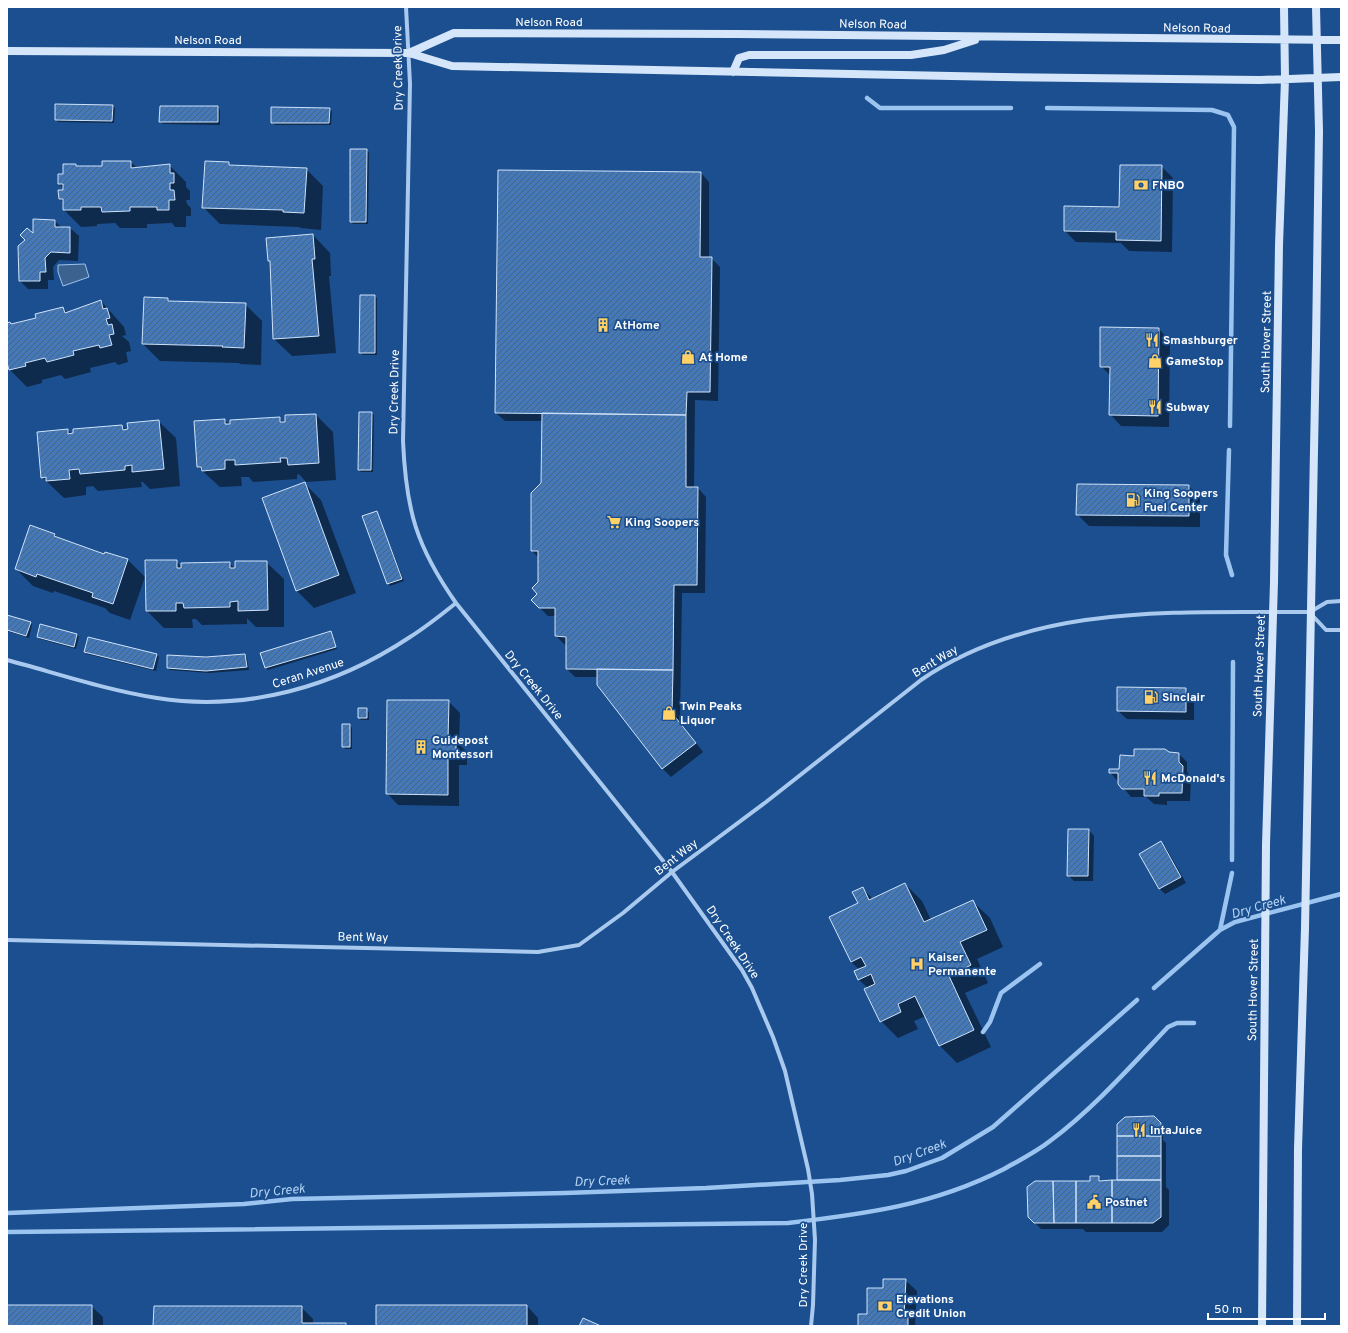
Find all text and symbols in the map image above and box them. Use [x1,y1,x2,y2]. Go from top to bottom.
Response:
street label: Nelson Road [515,15,583,31]
street label: Nelson Road [839,16,907,34]
street label: Nelson Road [1163,20,1231,38]
street label: Dry Creek Drive [390,25,408,111]
street label: Nelson Road [174,33,242,49]
bank icon: FNBO [1133,177,1149,193]
place label: FNBO [1152,178,1184,194]
street label: South Hover Street [1258,291,1276,393]
building icon: AtHome [595,317,611,333]
place label: AtHome [614,318,660,334]
restaurant icon: Smashburger [1144,332,1160,348]
place label: Smashburger [1163,333,1238,349]
street label: Dry Creek Drive [386,349,404,435]
shop icon: At Home [680,349,696,365]
place label: At Home [699,350,748,366]
shop icon: GameStop [1147,353,1163,369]
place label: GameStop [1166,354,1224,370]
restaurant icon: Subway [1147,399,1163,415]
place label: Subway [1166,400,1210,416]
place label: King Soopers Fuel Center [1144,486,1218,516]
fuel station icon: King Soopers Fuel Center [1125,492,1141,508]
supermarket icon: King Soopers [606,514,622,530]
place label: King Soopers [625,515,699,531]
street label: South Hover Street [1250,615,1270,718]
street label: Bent Way [910,642,961,682]
street label: Dry Creek Drive [500,648,566,724]
street label: Ceran Avenue [270,655,346,693]
fuel station icon: Sinclair [1143,689,1159,705]
place label: Sinclair [1162,690,1205,706]
place label: Twin Peaks Liquor [680,699,742,729]
shop icon: Twin Peaks Liquor [661,705,677,721]
place label: Guidepost Montessori [432,733,493,763]
building icon: Guidepost Montessori [413,739,429,755]
restaurant icon: McDonald's [1142,770,1158,786]
place label: McDonald's [1161,771,1225,787]
street label: Bent Way [652,836,702,880]
water label: Dry Creek [1229,892,1288,923]
street label: Dry Creek Drive [702,903,763,982]
street label: Bent Way [338,930,388,946]
street label: South Hover Street [1245,939,1263,1041]
place label: Kaiser Permanente [928,950,997,980]
hospital icon: Kaiser Permanente [909,956,925,972]
restaurant icon: IntaJuice [1131,1122,1147,1138]
place label: IntaJuice [1150,1123,1202,1139]
water label: Dry Creek [891,1137,949,1171]
water label: Dry Creek [574,1173,631,1191]
water label: Dry Creek [249,1182,306,1202]
public building icon: Postnet [1086,1194,1102,1210]
place label: Postnet [1105,1195,1148,1211]
street label: Dry Creek Drive [796,1222,812,1308]
place label: Elevations Credit Union [896,1292,966,1322]
scale bar [1208,1295,1325,1321]
bank icon: Elevations Credit Union [877,1298,893,1314]
text: 50 m [1214,1302,1242,1318]

